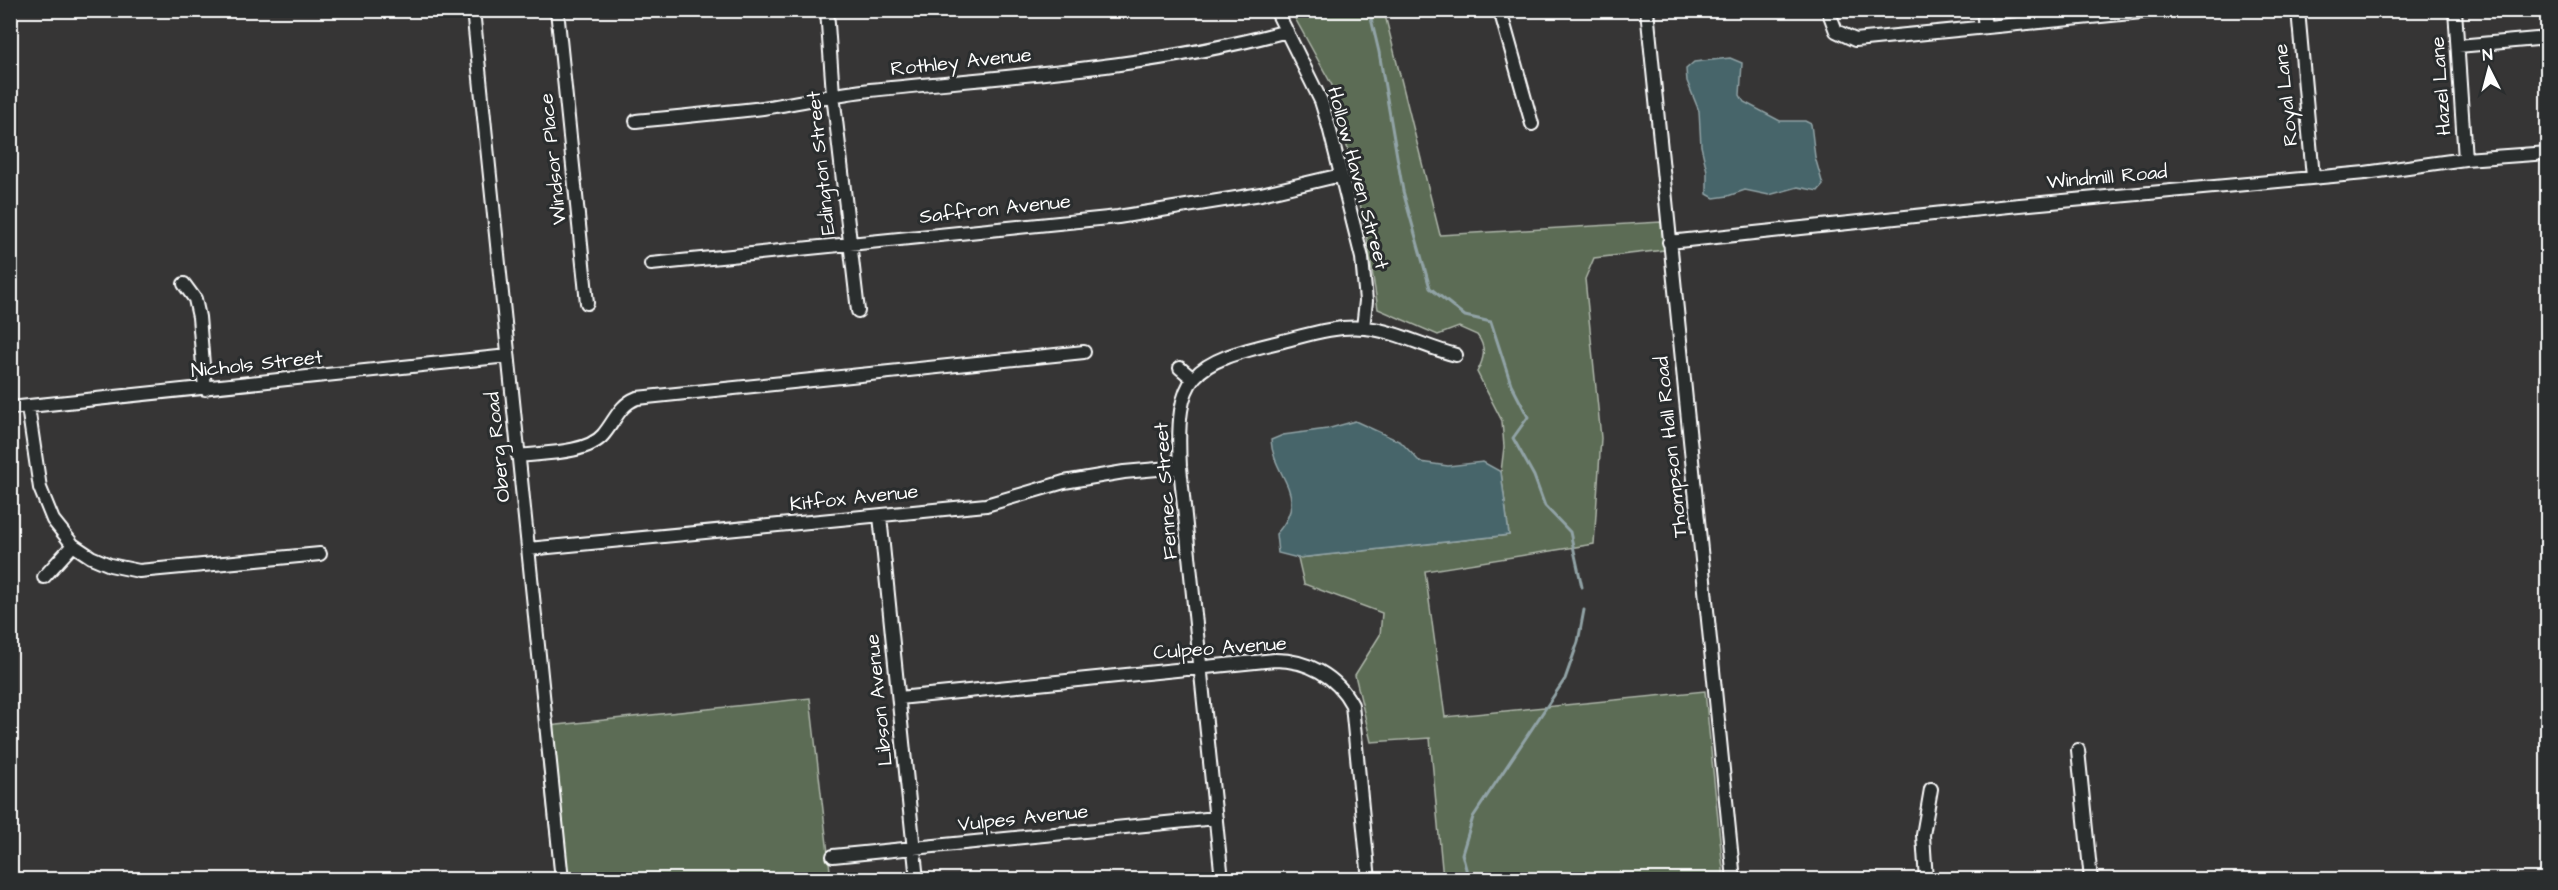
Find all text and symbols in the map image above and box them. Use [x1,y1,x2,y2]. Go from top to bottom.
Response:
street label: Hazel Lane [2424,35,2458,136]
north arrow [2459,39,2519,99]
street label: Rothley Avenue [889,41,1033,84]
street label: Royal Lane [2267,42,2306,148]
text: N [2481,44,2494,67]
street label: Hollow Haven Street [1320,83,1396,273]
street label: Edington Street [800,90,843,236]
street label: Windsor Place [532,92,574,226]
street label: Windmill Road [2046,158,2168,196]
street label: Saffron Avenue [918,187,1072,231]
street label: Nichols Street [190,343,324,385]
street label: Thompson Hall Road [1648,355,1694,539]
street label: Oberg Road [478,390,519,504]
street label: Fennec Street [1147,421,1185,561]
street label: Kitfox Avenue [789,477,920,519]
street label: Culpeo Avenue [1152,629,1288,667]
street label: Libson Avenue [858,633,900,767]
street label: Vulpes Avenue [956,797,1090,839]

